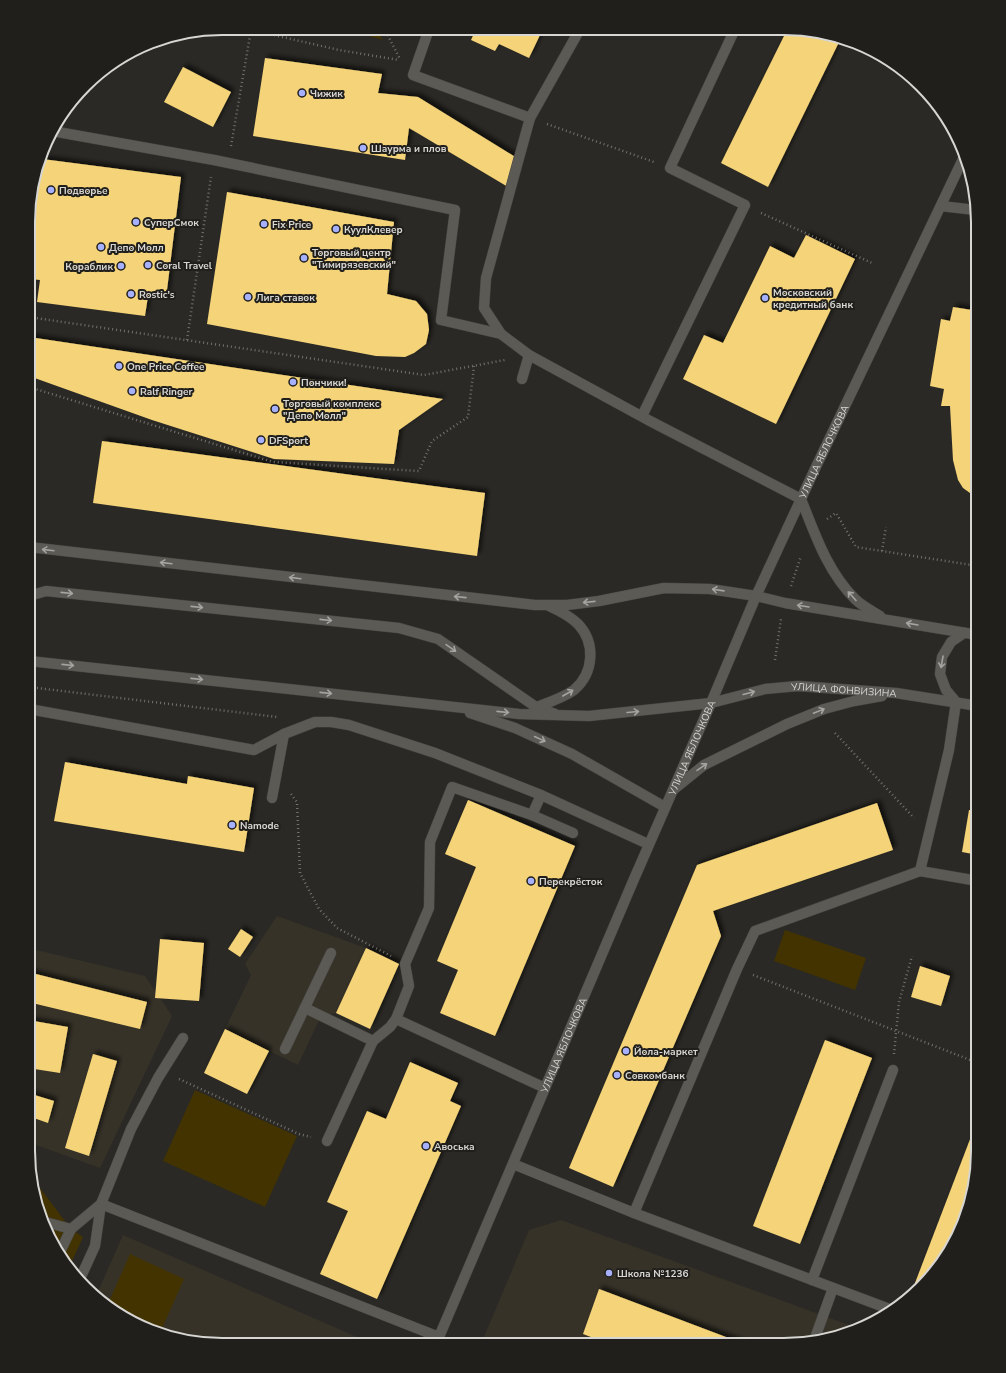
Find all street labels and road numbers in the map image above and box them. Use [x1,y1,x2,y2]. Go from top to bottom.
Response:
street label: УЛИЦА ЯБЛОЧКОВА [796,402,853,502]
street label: УЛИЦА ФОНВИЗИНА [790,680,898,701]
street label: УЛИЦА ЯБЛОЧКОВА [665,698,720,798]
street label: УЛИЦА ЯБЛОЧКОВА [537,995,591,1096]

